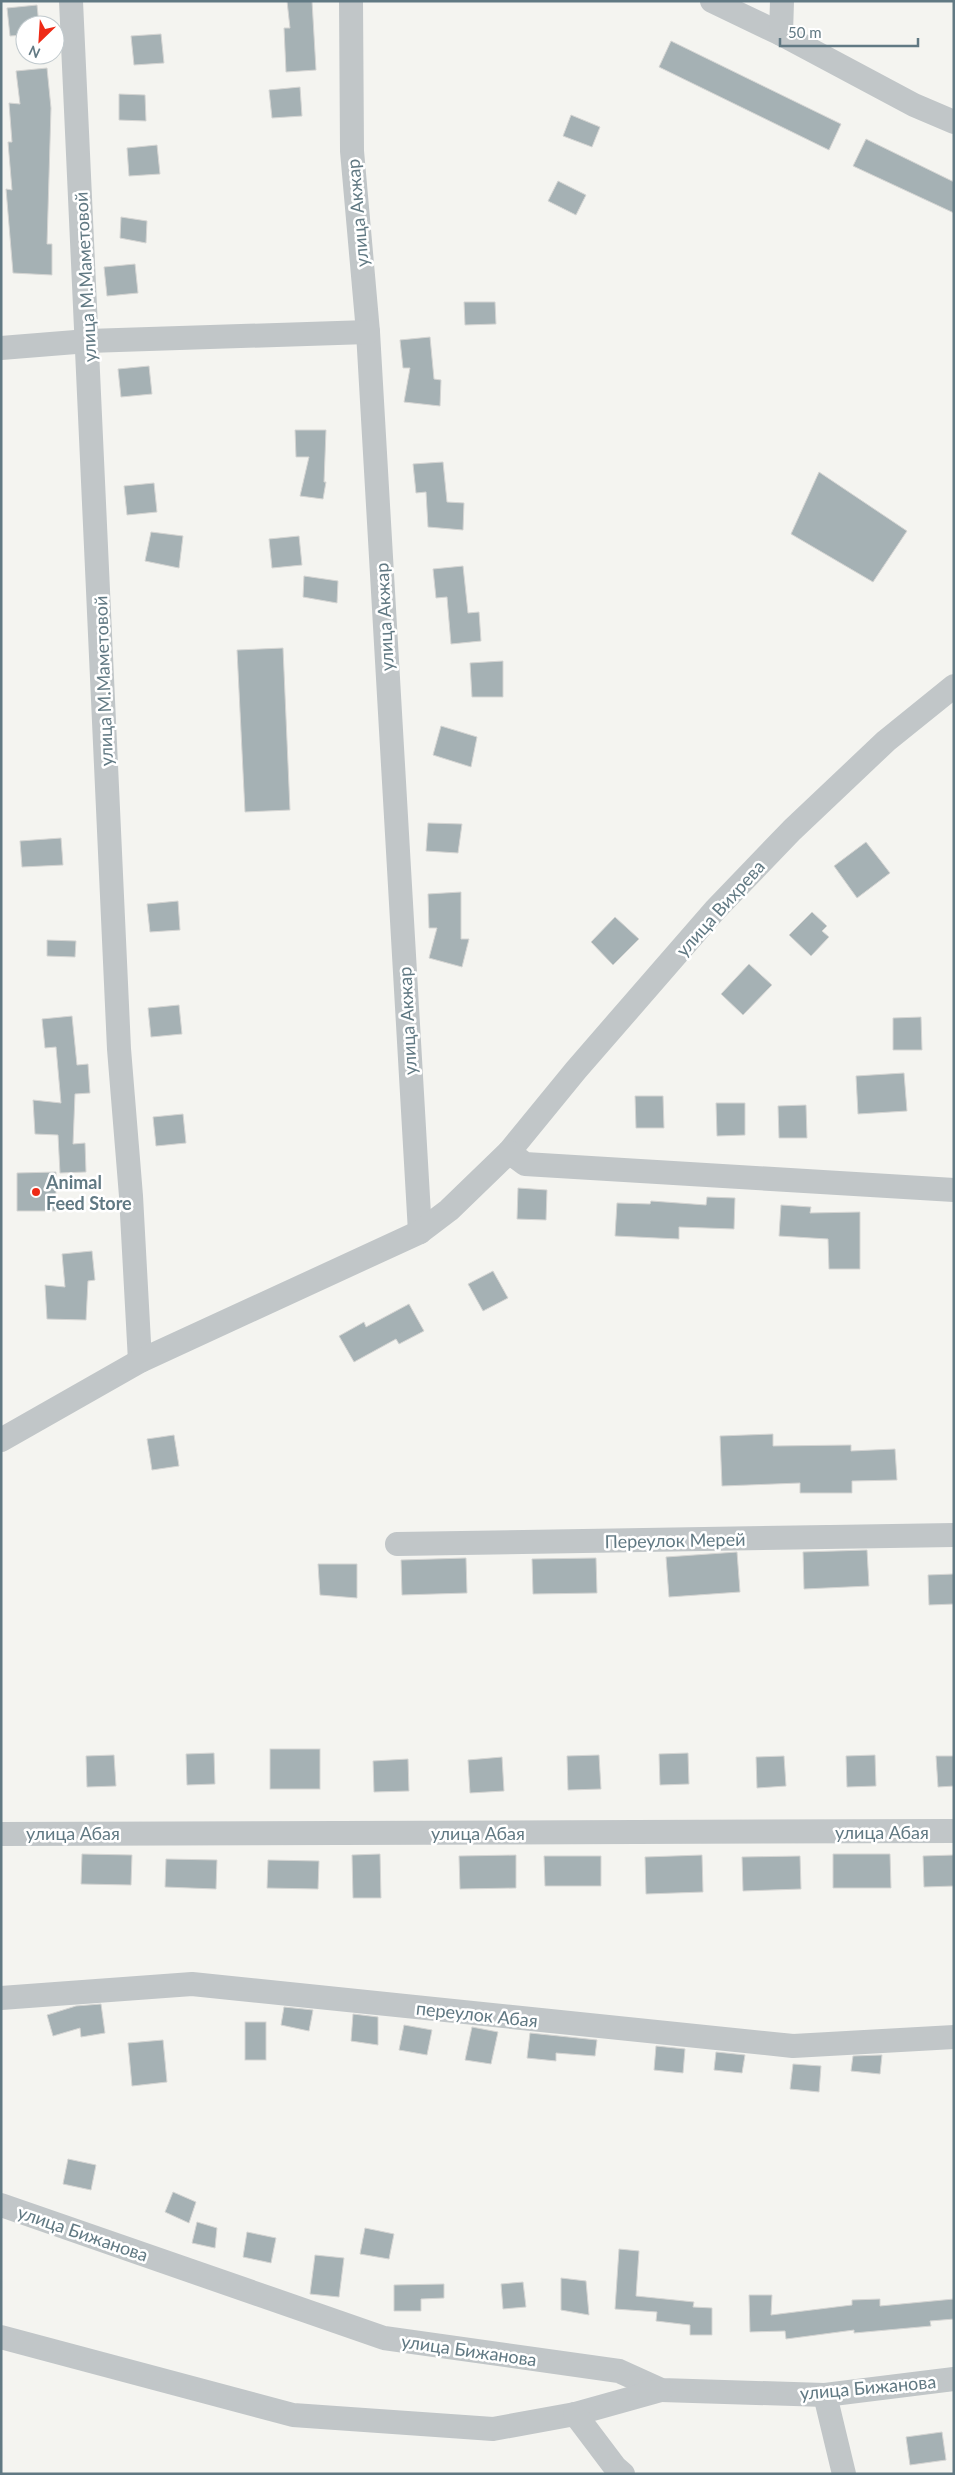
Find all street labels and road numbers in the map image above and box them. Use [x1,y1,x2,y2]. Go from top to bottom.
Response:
street label: улица Акжар [341,158,373,268]
street label: улица М.Маметовой [70,191,100,363]
street label: улица Акжар [370,562,398,672]
street label: улица М.Маметовой [89,595,117,767]
street label: улица Вихрева [671,855,769,961]
street label: улица Акжар [393,966,421,1076]
street label: Переулок Мерей [604,1528,746,1552]
street label: улица Абая [835,1821,929,1843]
street label: улица Абая [26,1822,120,1844]
street label: улица Абая [431,1822,525,1844]
street label: переулок Абая [415,1997,539,2031]
street label: улица Бижанова [15,2200,151,2266]
street label: улица Бижанова [400,2330,538,2370]
street label: улица Бижанова [799,2370,937,2404]

